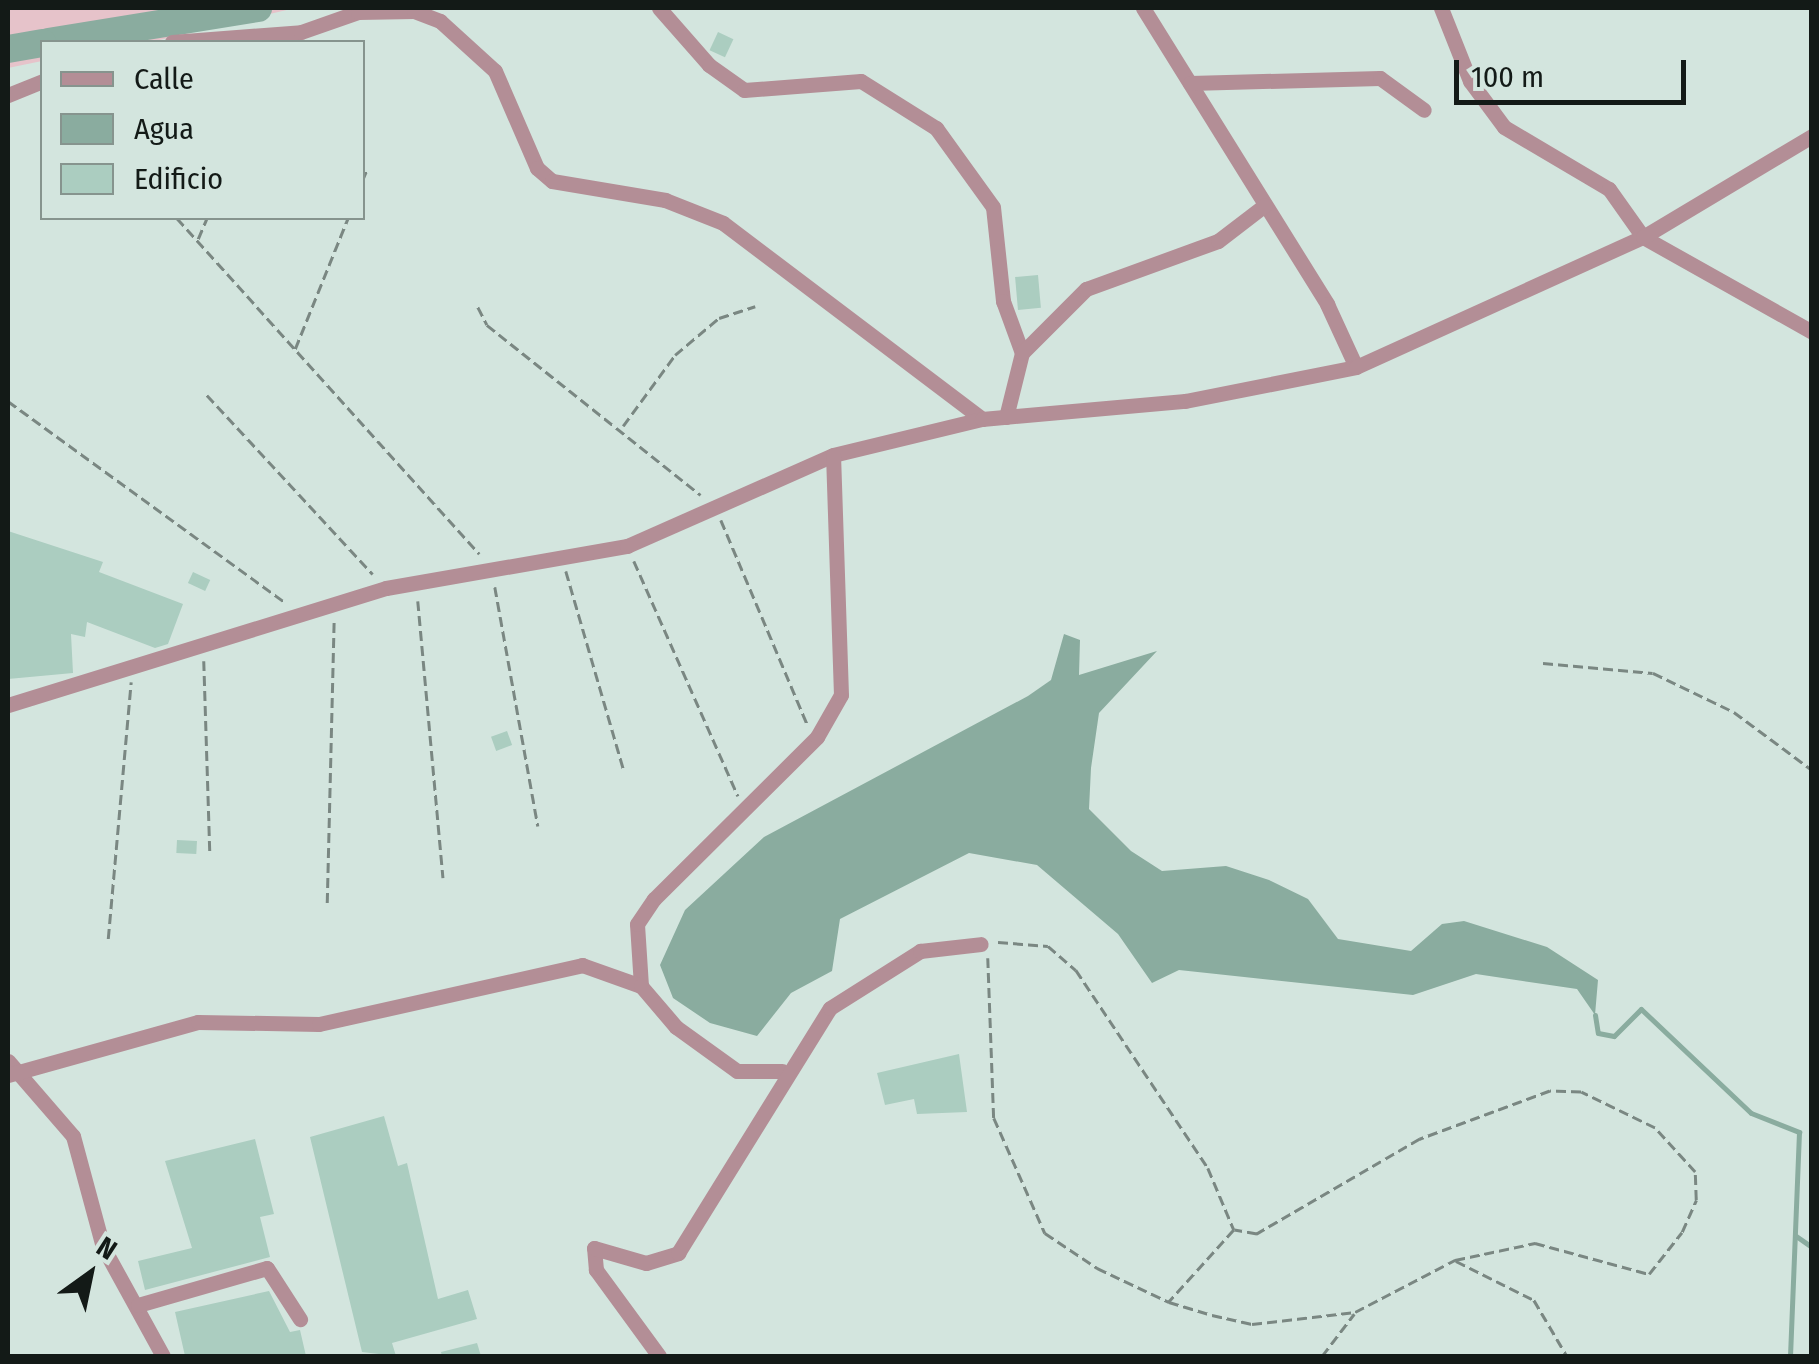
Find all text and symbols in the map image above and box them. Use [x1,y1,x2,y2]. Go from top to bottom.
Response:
legend [40,40,365,220]
scale bar [1459,40,1692,102]
text: 100 m [1471,59,1544,95]
text: Calle [134,61,194,97]
text: Agua [134,111,194,147]
text: Edificio [134,161,223,197]
north arrow [40,1224,140,1324]
text: N [91,1230,123,1267]

